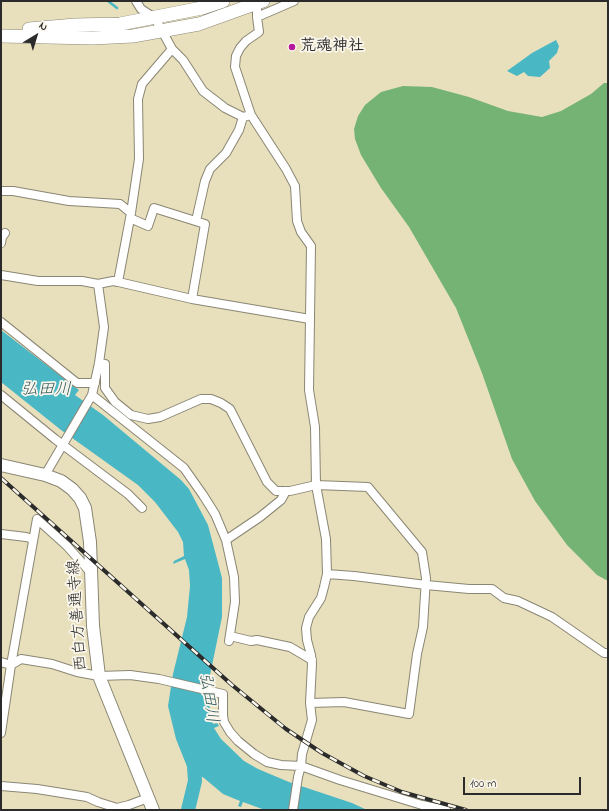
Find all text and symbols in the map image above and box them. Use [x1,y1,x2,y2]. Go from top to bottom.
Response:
north arrow [16,16,56,56]
text: N [36,18,51,35]
place label: 荒魂神社 [300,37,364,57]
marker: 荒魂神社 [287,42,297,52]
water label: 弘田川 [21,381,71,401]
street label: 西白方善通寺線 [66,558,92,672]
water label: 弘田川 [193,671,221,725]
scale bar [465,769,583,795]
text: 100 m [470,775,497,793]

